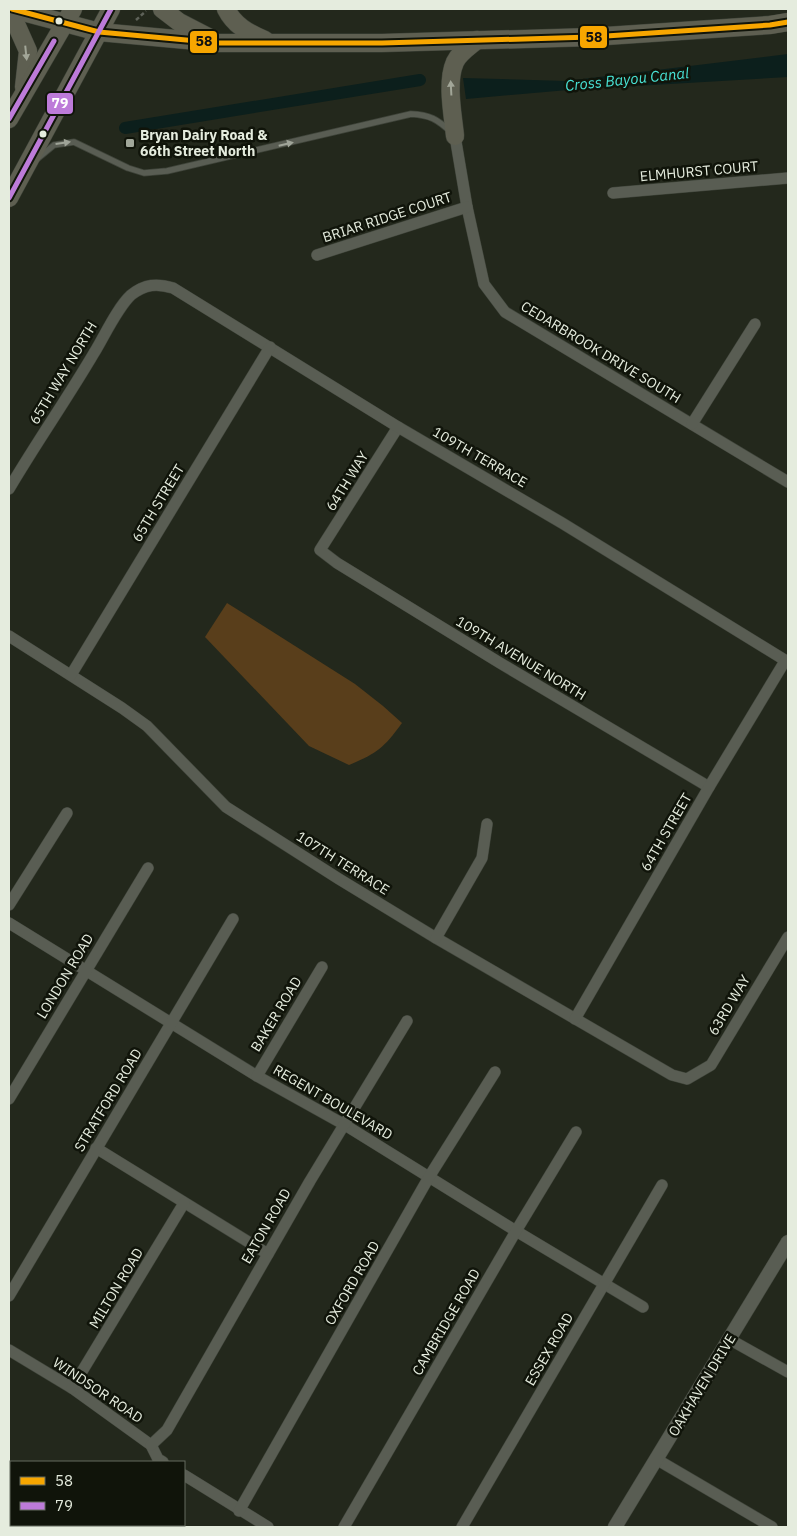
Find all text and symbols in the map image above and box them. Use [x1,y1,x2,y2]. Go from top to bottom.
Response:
unlabelled marker [54,16,64,26]
line badge: 58 [579,25,608,49]
text: 58 [586,28,602,46]
line badge: 58 [189,30,218,54]
text: 58 [196,32,212,50]
one-way arrow [22,45,30,61]
water label: Cross Bayou Canal [564,63,690,95]
one-way arrow [447,80,455,96]
line badge: 79 [46,92,74,115]
text: 79 [52,94,68,112]
place label: Bryan Dairy Road & 66th Street North [140,126,268,160]
unlabelled marker [38,129,48,139]
marker: Bryan Dairy Road & 66th Street North [124,137,136,149]
one-way arrow [56,139,72,147]
one-way arrow [278,140,293,148]
street label: ELMHURST COURT [639,157,759,185]
street label: BRIAR RIDGE COURT [320,188,454,246]
street label: CEDARBROOK DRIVE SOUTH [518,297,684,407]
street label: 65TH WAY NORTH [25,318,101,428]
street label: 109TH TERRACE [430,423,530,491]
street label: 64TH WAY [322,447,373,514]
street label: 65TH STREET [128,461,188,545]
street label: 109TH AVENUE NORTH [453,612,589,704]
street label: 64TH STREET [636,790,696,874]
street label: 107TH TERRACE [293,827,393,899]
street label: LONDON ROAD [33,930,97,1022]
street label: 63RD WAY [704,971,754,1039]
street label: BAKER ROAD [247,973,305,1055]
street label: STRATFORD ROAD [70,1045,146,1155]
street label: REGENT BOULEVARD [270,1060,396,1144]
street label: EATON ROAD [237,1185,295,1267]
street label: OXFORD ROAD [321,1238,383,1328]
street label: MILTON ROAD [85,1244,147,1332]
street label: CAMBRIDGE ROAD [408,1265,484,1379]
street label: ESSEX ROAD [521,1309,577,1389]
street label: OAKHAVEN DRIVE [664,1330,740,1440]
street label: WINDSOR ROAD [50,1353,146,1427]
legend [10,1461,185,1526]
text: 58 [55,1471,73,1490]
text: 79 [55,1496,73,1515]

